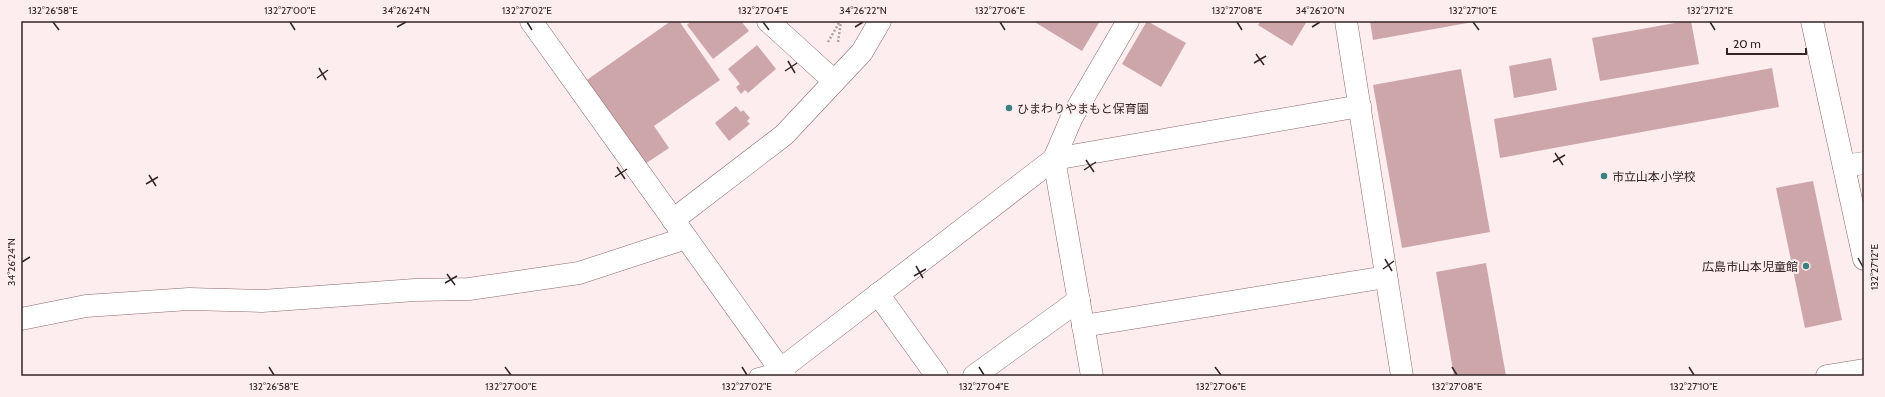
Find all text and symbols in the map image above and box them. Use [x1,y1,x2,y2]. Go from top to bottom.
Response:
text: 132°26'58"E [28,4,78,17]
text: 132°27'00"E [264,4,316,17]
text: 34°26'24"N [382,4,430,17]
text: 132°27'02"E [502,4,552,17]
text: 132°27'04"E [738,4,789,17]
text: 34°26'22"N [839,4,887,17]
text: 132°27'06"E [975,4,1026,17]
text: 132°27'08"E [1212,4,1263,17]
text: 34°26'20"N [1295,4,1345,17]
text: 132°27'10"E [1449,4,1497,17]
text: 132°27'12"E [1687,4,1733,17]
scale bar [1727,30,1806,56]
text: 20 m [1733,36,1761,51]
place label: ひまわりやまもと保育園 [1017,101,1149,116]
marker: ひまわりやまもと保育園 [1004,103,1014,113]
place label: 市立山本小学校 [1612,169,1696,184]
marker: 市立山本小学校 [1599,171,1609,181]
text: 34°26'24"N [5,238,18,286]
text: 132°27'12"E [1868,244,1881,290]
place label: 広島市山本児童館 [1702,259,1798,274]
marker: 広島市山本児童館 [1801,261,1811,271]
text: 132°26'58"E [249,380,299,393]
text: 132°27'00"E [485,380,537,393]
text: 132°27'02"E [722,380,772,393]
text: 132°27'04"E [959,380,1010,393]
text: 132°27'06"E [1196,380,1247,393]
text: 132°27'08"E [1432,380,1483,393]
text: 132°27'10"E [1670,380,1718,393]

